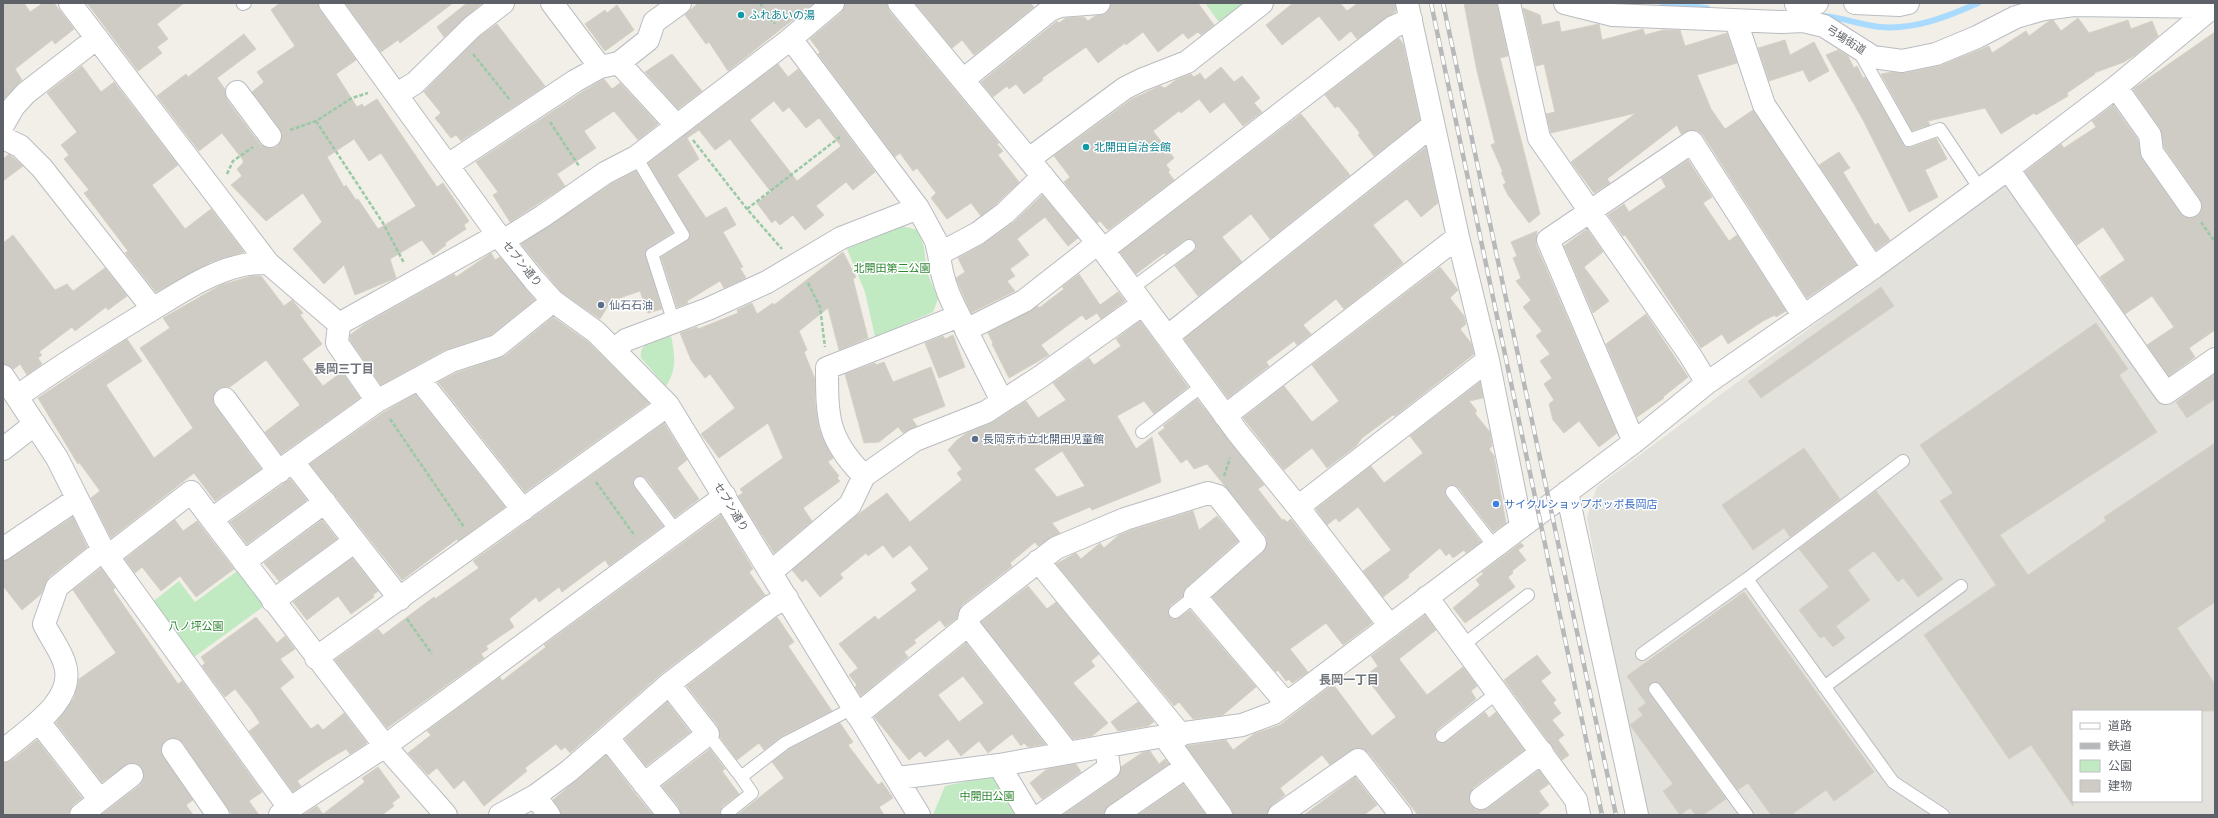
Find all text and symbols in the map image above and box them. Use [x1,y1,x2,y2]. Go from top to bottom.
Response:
place label: ふれあいの湯 [749,8,815,23]
marker: ふれあいの湯 [736,10,746,20]
street label: 弓場街道 [1823,22,1869,58]
place label: 北開田自治会館 [1094,140,1171,155]
marker: 北開田自治会館 [1081,142,1091,152]
street label: セブン通り [499,238,545,290]
park label: 北開田第二公園 [854,261,931,276]
place label: 仙石石油 [609,298,653,313]
marker: 仙石石油 [596,300,606,310]
district label: 長岡三丁目 [314,361,374,378]
place label: 長岡京市立北開田児童館 [983,432,1104,447]
marker: 長岡京市立北開田児童館 [970,434,980,444]
street label: セブン通り [710,480,752,534]
place label: サイクルショップポッポ長岡店 [1504,497,1657,512]
marker: サイクルショップポッポ長岡店 [1491,499,1501,509]
park label: 八ノ坪公園 [169,619,224,634]
district label: 長岡一丁目 [1319,672,1379,689]
legend [2072,710,2202,802]
text: 道路 [2108,718,2132,735]
text: 鉄道 [2108,738,2132,755]
text: 公園 [2108,758,2132,775]
text: 建物 [2108,778,2132,795]
park label: 中開田公園 [960,789,1015,804]

